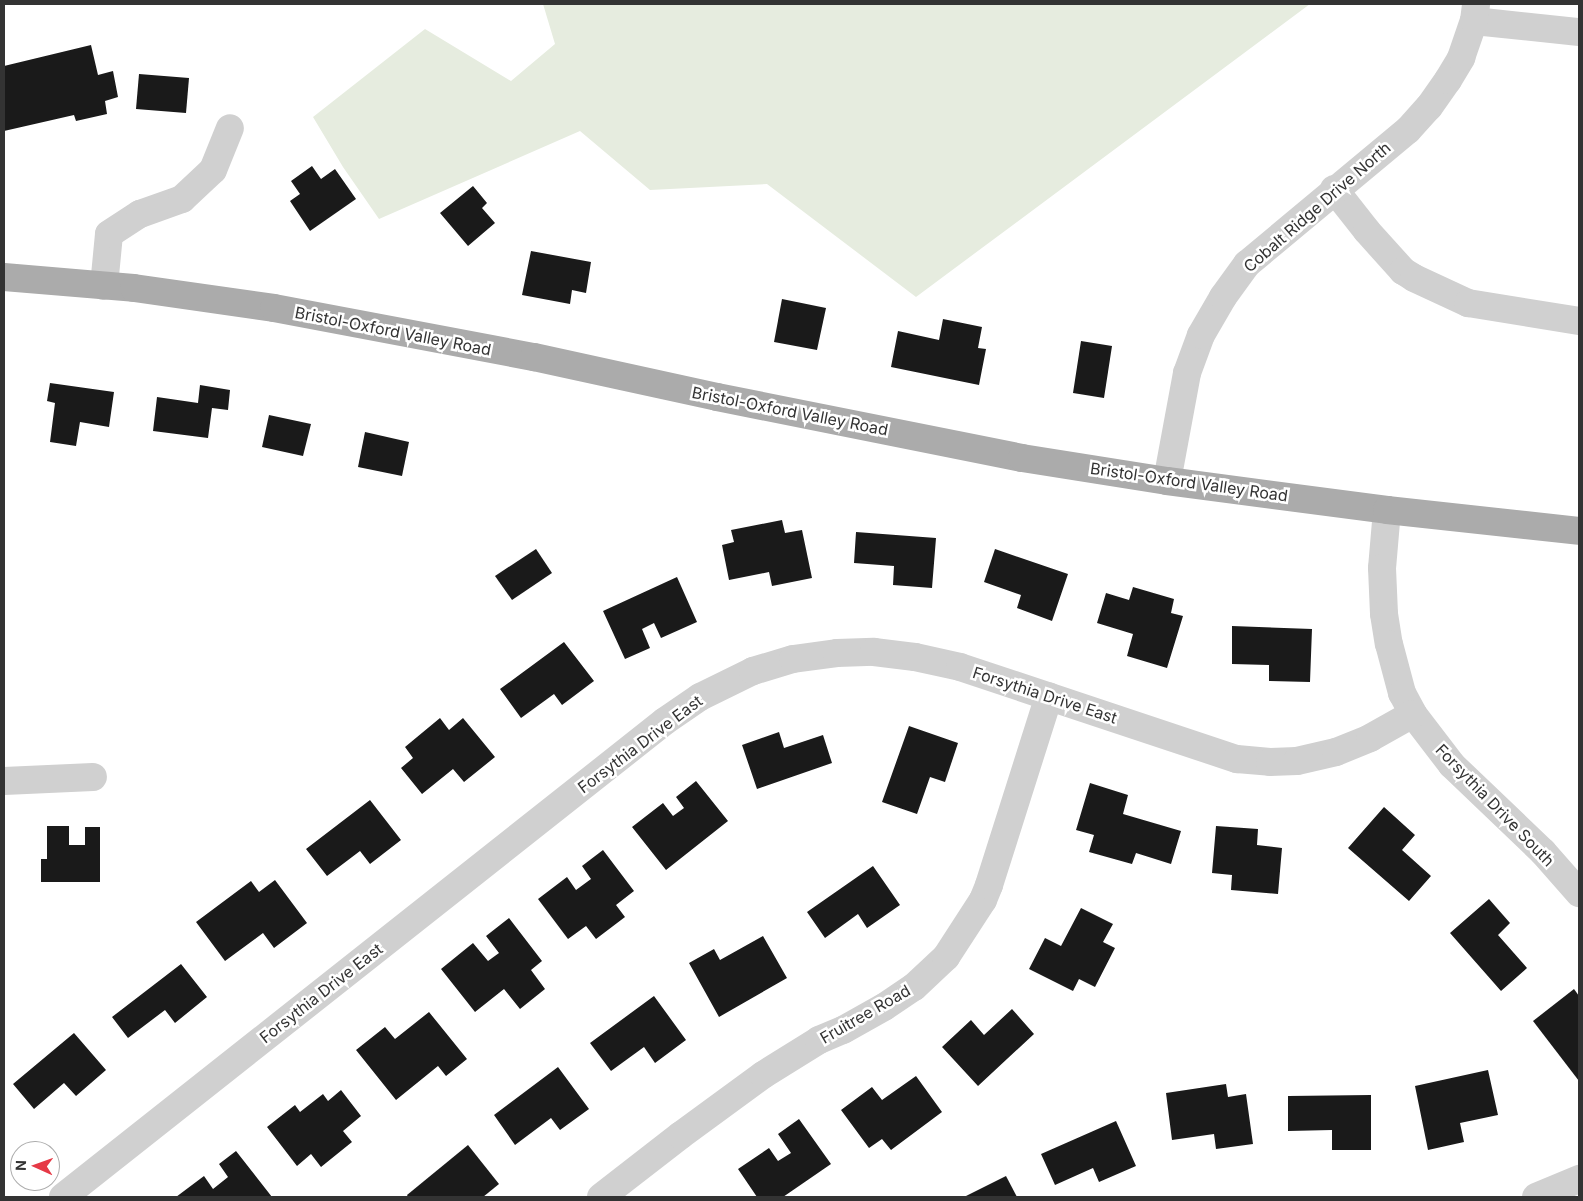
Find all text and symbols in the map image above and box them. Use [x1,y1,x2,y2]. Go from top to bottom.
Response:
street label: Cobalt Ridge Drive North [1240,138,1394,276]
street label: Bristol-Oxford Valley Road [293,303,493,359]
street label: Bristol-Oxford Valley Road [690,383,890,439]
street label: Bristol-Oxford Valley Road [1089,459,1289,505]
street label: Forsythia Drive East [970,663,1120,727]
street label: Forsythia Drive East [574,691,706,797]
street label: Forsythia Drive South [1432,740,1558,870]
street label: Forsythia Drive East [256,939,386,1047]
street label: Fruitree Road [816,980,914,1048]
north arrow [10,1141,60,1191]
text: N [12,1160,29,1171]

